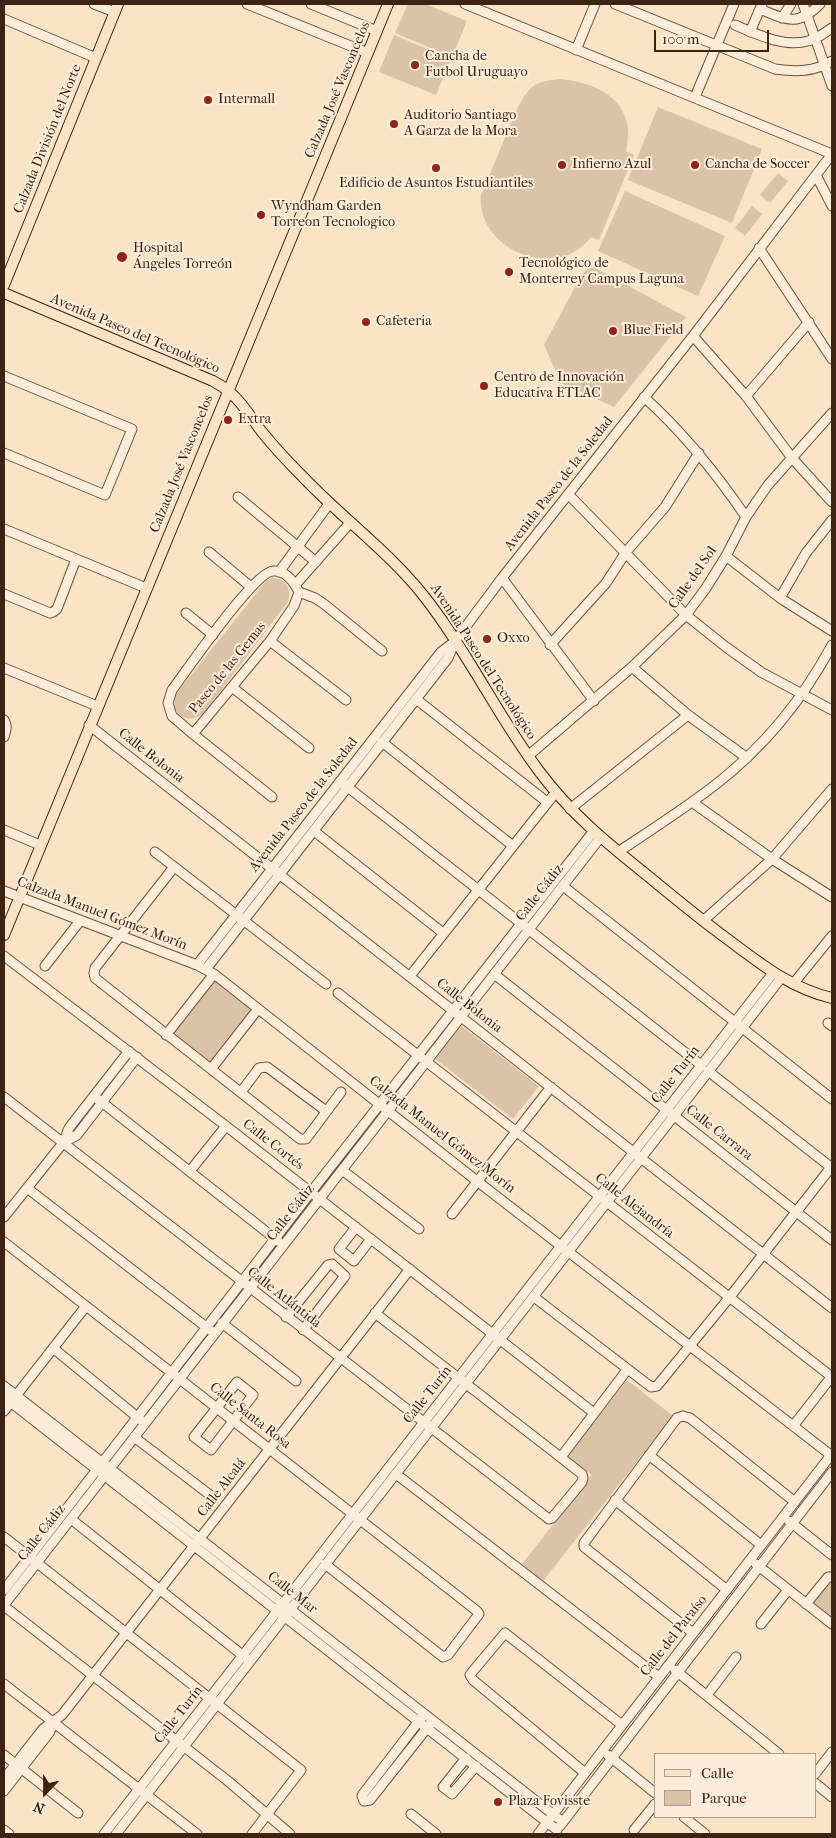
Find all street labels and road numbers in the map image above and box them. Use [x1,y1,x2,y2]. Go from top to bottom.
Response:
street label: Calzada José Vasconcelos [302,19,374,161]
street label: Calzada División del Norte [10,62,86,216]
street label: Avenida Paseo del Tecnológico [48,291,222,377]
street label: Calzada José Vasconcelos [147,393,217,535]
street label: Avenida Paseo de la Soledad [501,413,617,555]
street label: Calle del Sol [665,543,721,613]
street label: Avenida Paseo del Tecnológico [426,581,540,743]
street label: Paseo de las Gemas [186,619,270,717]
street label: Calle Bolonia [115,725,187,787]
street label: Avenida Paseo de la Soledad [246,734,362,876]
street label: Calle Cádiz [513,861,567,925]
street label: Calzada Manuel Gómez Morín [15,874,189,954]
street label: Calle Bolonia [433,975,505,1037]
street label: Calle Turín [648,1043,704,1107]
street label: Calzada Manuel Gómez Morín [366,1073,518,1197]
street label: Calle Carrara [682,1102,756,1164]
street label: Calle Cortés [239,1116,307,1174]
street label: Calle Alejandría [591,1170,677,1242]
street label: Calle Cádiz [264,1181,318,1245]
street label: Calle Atlántida [244,1264,324,1332]
street label: Calle Turín [400,1363,456,1427]
street label: Calle Santa Rosa [206,1379,294,1453]
street label: Calle Alcalá [194,1456,250,1520]
street label: Calle Cádiz [15,1501,69,1565]
street label: Calle Mar [264,1568,320,1618]
street label: Calle del Paraíso [637,1592,711,1680]
street label: Calle Turín [151,1683,207,1747]

